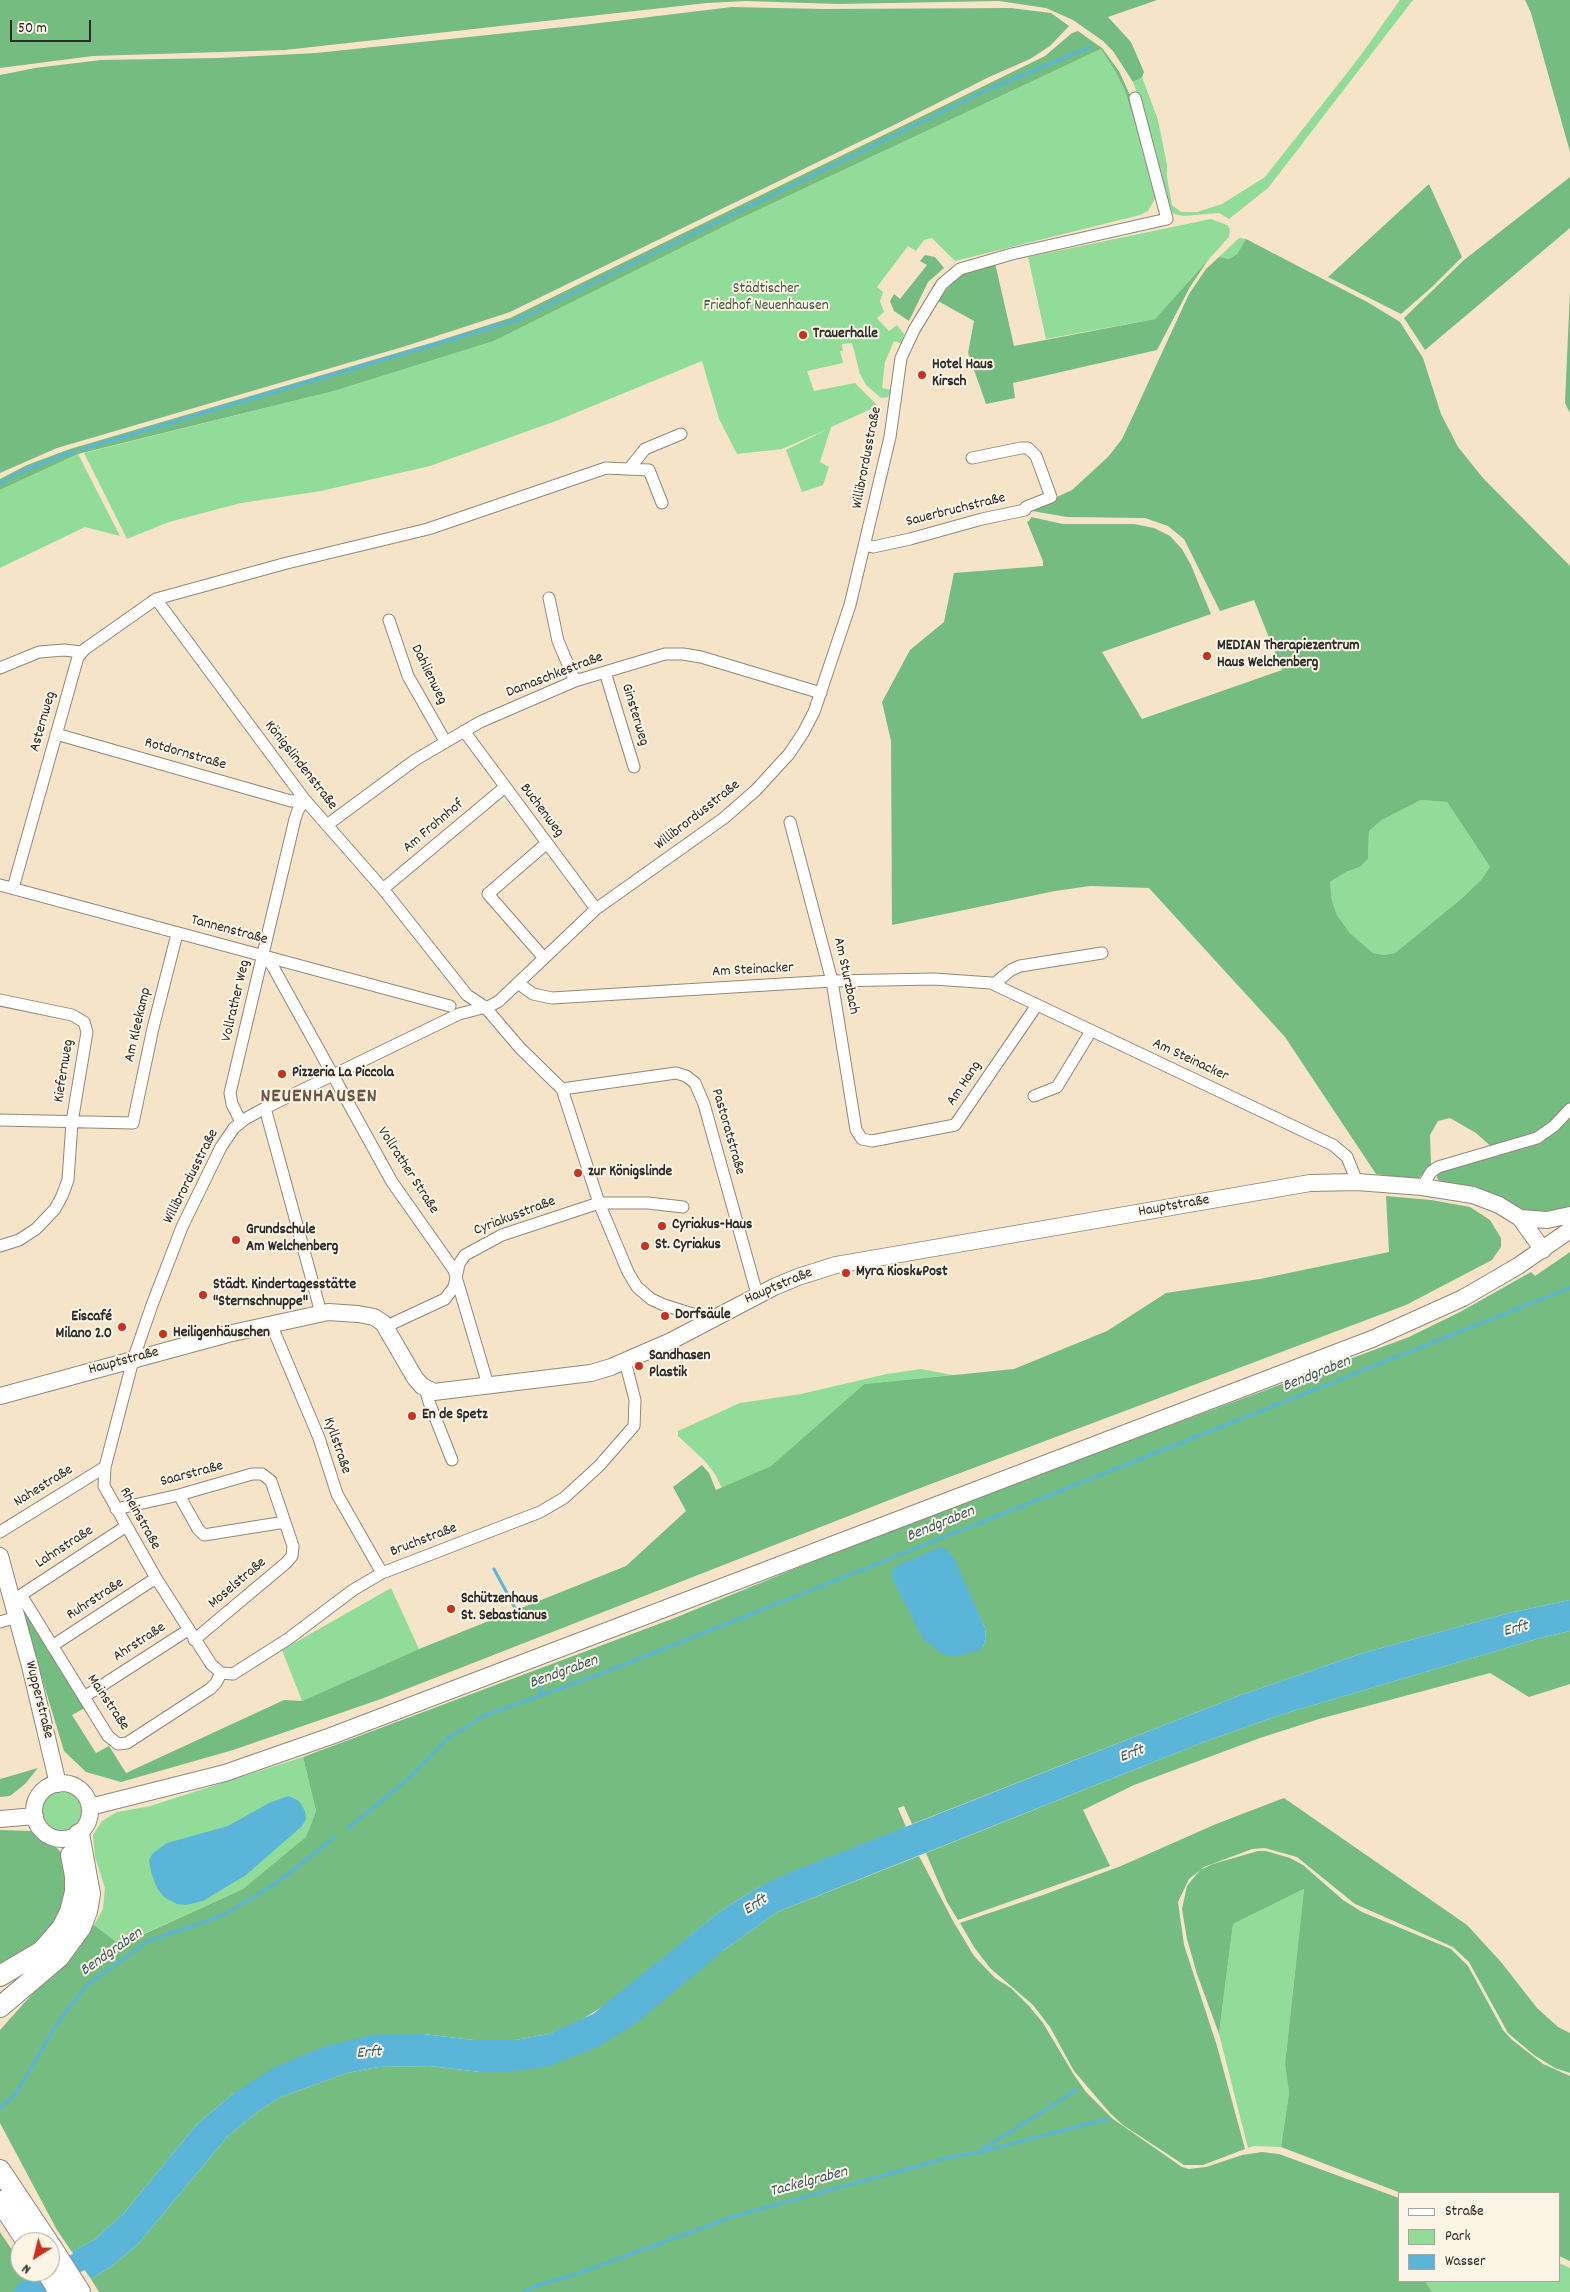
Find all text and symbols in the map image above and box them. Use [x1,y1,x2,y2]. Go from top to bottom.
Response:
scale bar [12,10,94,42]
text: 50 m [18,18,47,40]
park label: Städtischer Friedhof Neuenhausen [703,281,829,316]
place label: Trauerhalle [813,326,878,344]
marker: Trauerhalle [797,329,809,341]
place label: Hotel Haus Kirsch [932,357,993,392]
marker: Hotel Haus Kirsch [916,369,928,381]
street label: Willibrordusstraße [849,405,887,511]
street label: Sauerbruchstraße [904,490,1008,532]
place label: MEDIAN Therapiezentrum Haus Welchenberg [1217,638,1359,673]
street label: Dahlienweg [406,642,450,708]
street label: Damaschkestraße [504,649,606,703]
marker: MEDIAN Therapiezentrum Haus Welchenberg [1201,650,1213,662]
street label: Ginsterweg [616,682,652,748]
street label: Asternweg [27,690,61,754]
street label: Königslindenstraße [260,718,340,814]
street label: Rotdornstraße [142,735,228,775]
street label: Willibrordusstraße [652,777,744,855]
street label: Buchenweg [515,780,567,842]
street label: Am Frohnhof [400,796,468,858]
street label: Tannenstraße [189,912,269,950]
street label: Am Sturzbach [828,936,862,1016]
street label: Vollrather Weg [219,958,255,1044]
street label: Am Steinacker [712,960,794,982]
street label: Am Kleekamp [122,986,156,1064]
street label: Am Steinacker [1149,1036,1231,1086]
street label: Kiefernweg [51,1038,79,1104]
street label: Am Hang [944,1058,986,1110]
place label: Pizzeria La Piccola [292,1065,394,1083]
marker: Pizzeria La Piccola [276,1068,288,1080]
district label: NEUENHAUSEN [259,1086,379,1110]
street label: Pastoratstraße [706,1087,748,1177]
street label: Vollrather Straße [372,1124,442,1218]
street label: Willibrordusstraße [160,1127,224,1227]
place label: zur Königslinde [588,1164,672,1182]
marker: zur Königslinde [572,1167,584,1179]
street label: Hauptstraße [1137,1192,1211,1222]
street label: Cyriakusstraße [472,1193,558,1241]
place label: Cyriakus-Haus [672,1217,752,1235]
marker: Cyriakus-Haus [656,1220,668,1232]
place label: Grundschule Am Welchenberg [246,1222,338,1257]
marker: Grundschule Am Welchenberg [230,1234,242,1246]
place label: St. Cyriakus [655,1237,721,1255]
marker: St. Cyriakus [639,1240,651,1252]
place label: Myra Kiosk&Post [856,1264,948,1282]
street label: Hauptstraße [742,1265,816,1309]
marker: Myra Kiosk&Post [840,1267,852,1279]
place label: Städt. Kindertagesstätte "Sternschnuppe" [213,1277,356,1312]
marker: Städt. Kindertagesstätte "Sternschnuppe" [197,1289,209,1301]
place label: Dorfsäule [675,1307,731,1325]
place label: Eiscafé Milano 2.0 [56,1309,112,1344]
marker: Dorfsäule [659,1310,671,1322]
marker: Eiscafé Milano 2.0 [116,1321,128,1333]
place label: Heiligenhäuschen [173,1325,270,1343]
marker: Heiligenhäuschen [157,1328,169,1340]
street label: Hauptstraße [87,1344,161,1380]
place label: Sandhasen Plastik [649,1348,710,1383]
water label: Bendgraben [1280,1353,1354,1397]
marker: Sandhasen Plastik [633,1360,645,1372]
place label: En de Spetz [422,1407,488,1425]
marker: En de Spetz [406,1410,418,1422]
street label: Kyllstraße [318,1415,354,1477]
street label: Saarstraße [159,1458,225,1492]
street label: Nahestraße [11,1462,77,1512]
street label: Rheinstraße [114,1485,164,1553]
water label: Bendgraben [904,1503,978,1547]
street label: Bruchstraße [388,1520,460,1562]
street label: Lahnstraße [33,1523,97,1573]
street label: Moselstraße [205,1555,271,1613]
street label: Ruhrstraße [64,1575,128,1625]
place label: Schützenhaus St. Sebastianus [461,1591,547,1626]
marker: Schützenhaus St. Sebastianus [445,1603,457,1615]
water label: Erft [1502,1618,1530,1642]
street label: Ahrstraße [110,1619,170,1667]
water label: Bendgraben [527,1652,601,1694]
street label: Wupperstraße [20,1659,56,1741]
street label: Mainstraße [82,1672,132,1734]
water label: Erft [1117,1742,1147,1768]
water label: Erft [740,1891,772,1921]
water label: Bendgraben [77,1925,147,1981]
water label: Erft [356,2044,382,2064]
water label: Tackelgraben [768,2163,850,2203]
legend [1398,2192,1560,2282]
text: Straße [1445,2201,1483,2223]
text: Park [1445,2226,1471,2248]
north arrow [10,2232,60,2282]
text: Wasser [1445,2251,1485,2273]
text: N [18,2258,35,2278]

